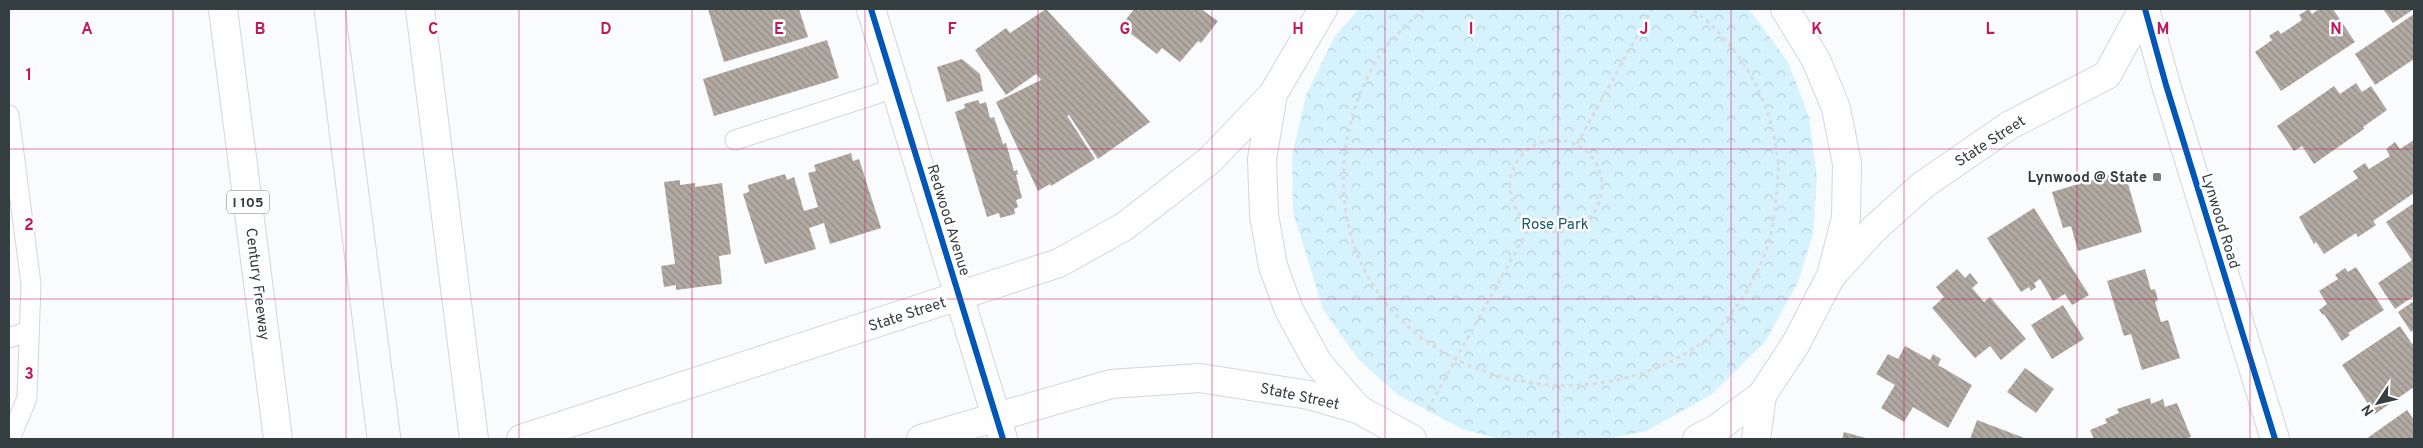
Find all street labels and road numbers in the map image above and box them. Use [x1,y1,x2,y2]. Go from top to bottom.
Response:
street label: State Street [1952,112,2030,172]
street label: Redwood Avenue [922,162,974,279]
street label: Lynwood Road [2196,171,2243,271]
road number: I 105 [227,190,269,213]
street label: Century Freeway [240,227,273,341]
street label: State Street [866,294,949,337]
street label: State Street [1258,380,1341,415]

